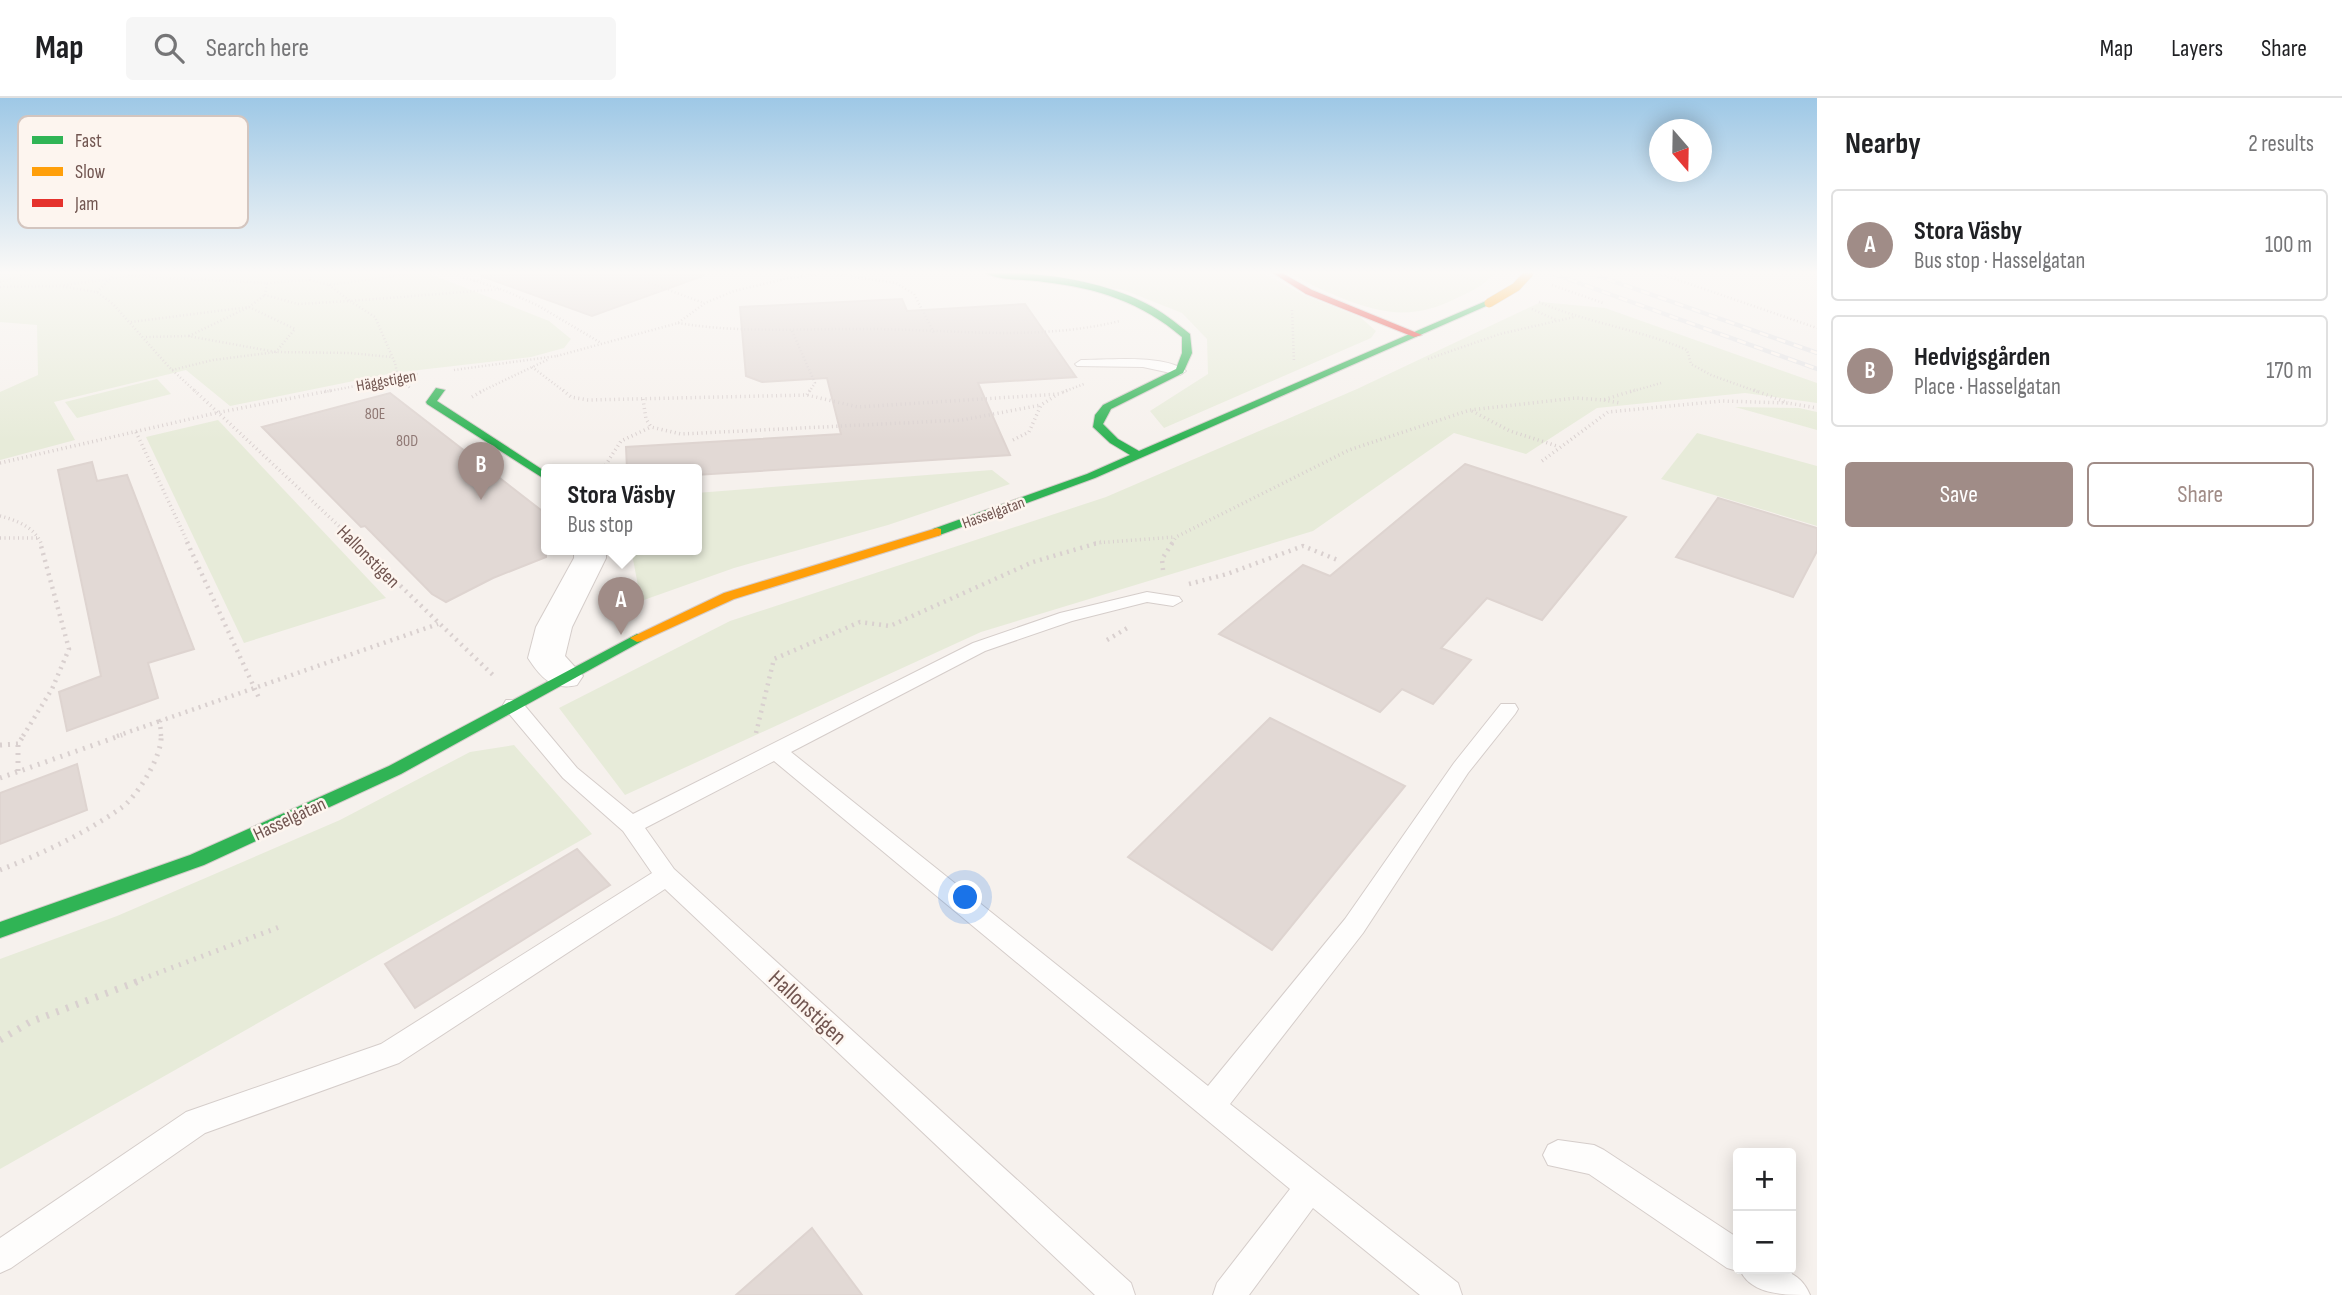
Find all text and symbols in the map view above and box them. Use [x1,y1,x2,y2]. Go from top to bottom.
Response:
search box [126,17,616,80]
text: Map [35,28,84,68]
icon: search [150,29,188,67]
text: Search here [206,33,309,64]
text: Map [2100,34,2133,63]
text: Layers [2171,34,2223,63]
text: Share [2261,34,2307,63]
legend [18,116,248,228]
north arrow [1649,119,1712,182]
text: Nearby [1845,126,1921,162]
text: Fast [75,130,102,153]
text: 2 results [2248,130,2314,158]
text: Slow [75,161,105,184]
text: Jam [74,193,98,216]
text: Stora Väsby [1914,216,2022,247]
text: A [1865,231,1875,259]
text: 100 m [2265,231,2312,259]
text: Bus stop · Hasselgatan [1914,247,2085,275]
text: Hedvigsgården [1914,342,2050,373]
text: B [1865,357,1875,385]
text: 170 m [2266,357,2312,385]
street label: Häggstigen [355,367,418,396]
text: Place · Hasselgatan [1914,373,2061,401]
house number: 80E [365,405,385,424]
house number: 80D [396,432,418,451]
pin: B [458,442,504,500]
button: Save [1845,462,2073,527]
button: Share [2087,462,2314,527]
popup [541,464,702,555]
text: Stora Väsby [567,480,676,511]
street label: Hasselgatan [960,493,1027,533]
text: Bus stop [567,511,633,539]
street label: Hallonstigen [332,521,404,593]
pin: A [598,577,644,635]
street label: Hasselgatan [250,793,330,846]
your location [948,880,982,914]
street label: Hallonstigen [763,965,852,1051]
map controls [1733,1148,1796,1274]
button: + [1733,1148,1796,1211]
button: − [1733,1211,1796,1274]

